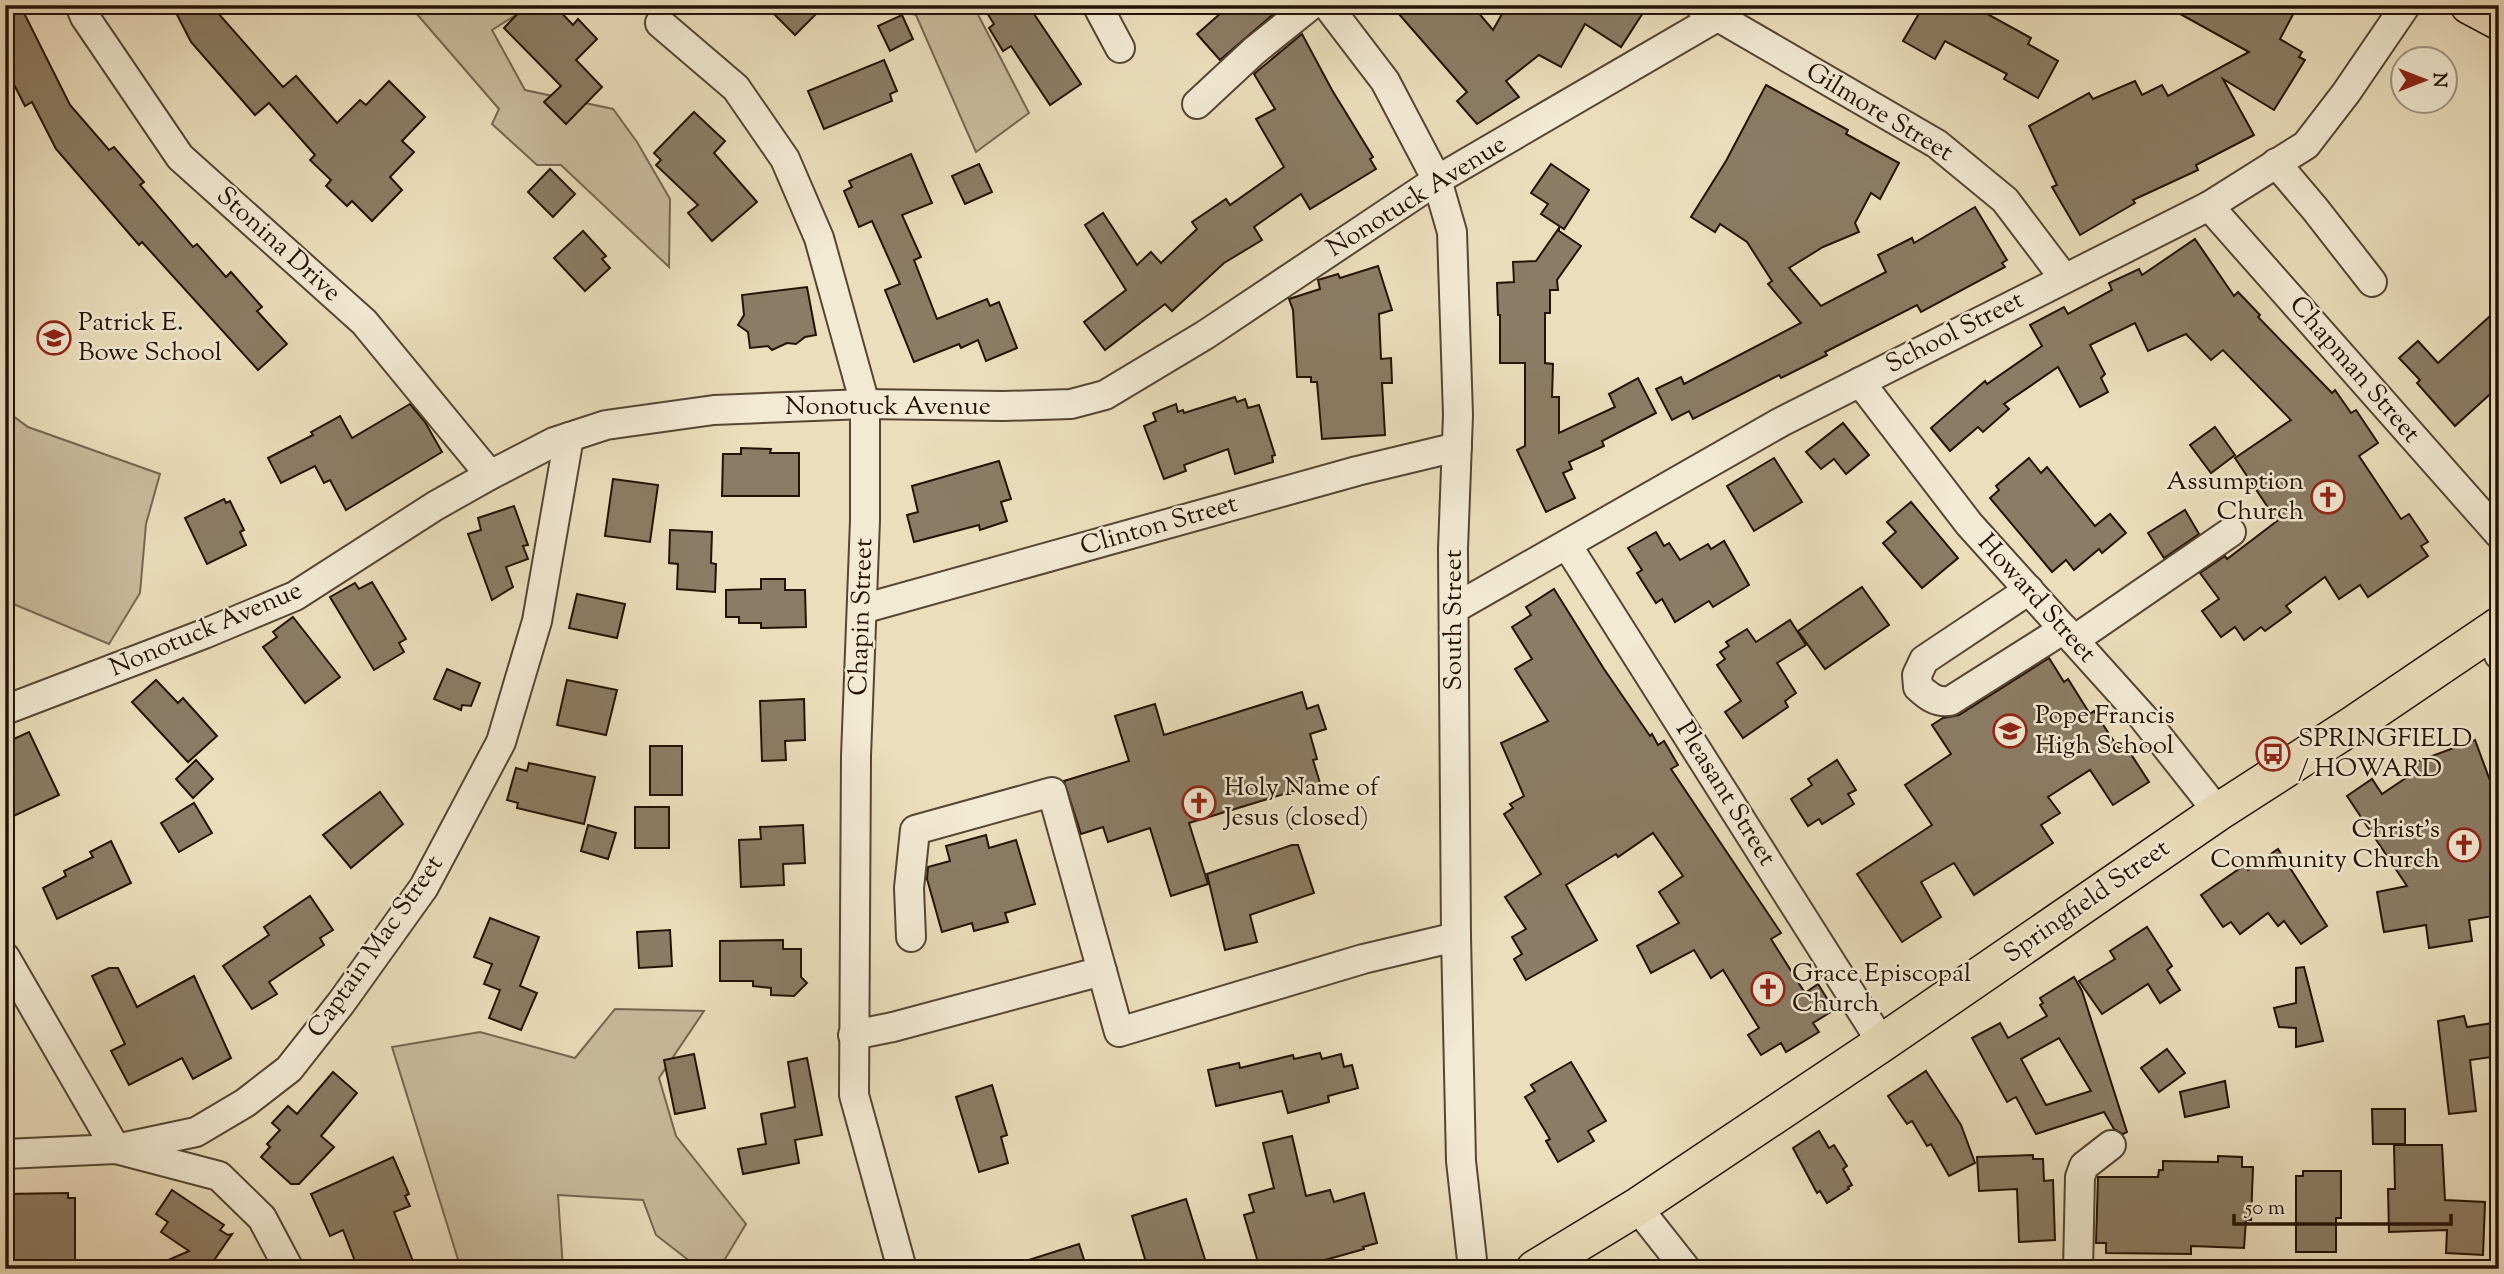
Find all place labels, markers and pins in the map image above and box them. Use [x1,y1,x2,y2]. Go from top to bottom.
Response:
place label: Patrick E. Bowe School [78,305,222,372]
school or university icon: Patrick E. Bowe School [35,319,73,357]
place label: Assumption Church [2166,464,2304,531]
church icon: Assumption Church [2309,478,2347,516]
place label: Pope Francis High School [2035,698,2175,765]
school or university icon: Pope Francis High School [1991,712,2029,750]
place label: SPRINGFIELD / HOWARD [2298,721,2472,788]
bus stop icon: SPRINGFIELD / HOWARD [2254,735,2292,773]
place label: Holy Name of Jesus (closed) [1222,770,1380,837]
church icon: Holy Name of Jesus (closed) [1180,784,1218,822]
place label: Christ's Community Church [2210,812,2440,879]
church icon: Christ's Community Church [2445,826,2483,864]
place label: Grace Episcopal Church [1792,956,1971,1023]
church icon: Grace Episcopal Church [1749,970,1787,1008]

